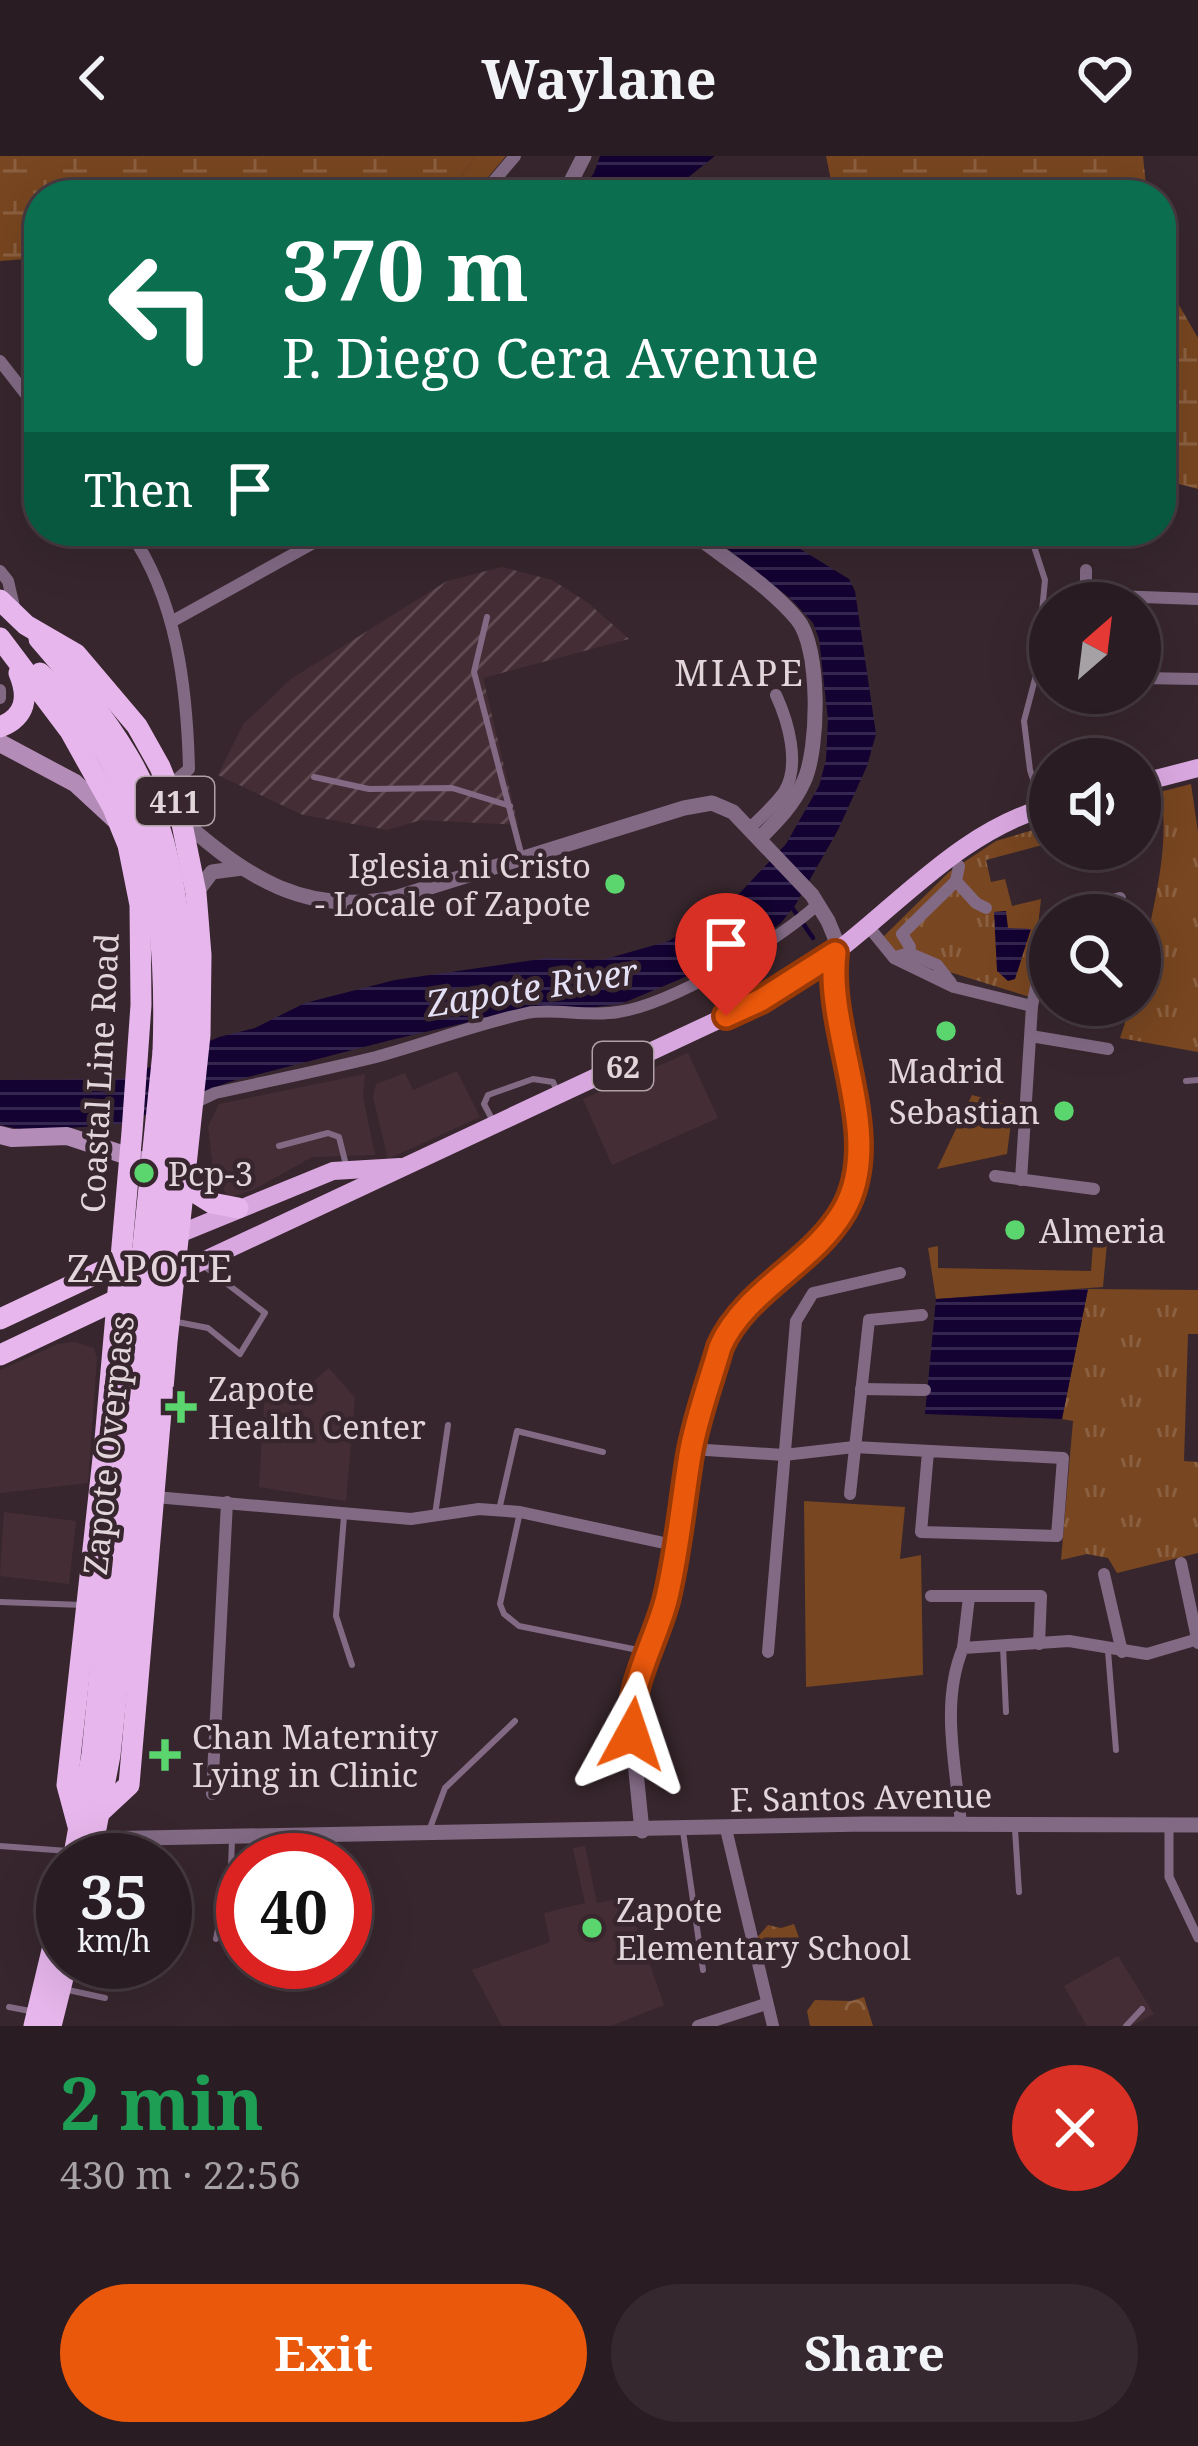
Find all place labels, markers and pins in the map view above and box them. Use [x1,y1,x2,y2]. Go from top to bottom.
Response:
place label: Iglesia ni Cristo - Locale of Zapote [315,843,591,926]
marker: Iglesia ni Cristo - Locale of Zapote [602,871,628,897]
pin [675,893,777,1016]
marker: Madrid [933,1018,959,1044]
place label: Madrid [888,1048,1004,1093]
place label: Sebastian [889,1089,1040,1134]
marker: Sebastian [1051,1098,1077,1124]
place label: Pcp-3 [168,1151,253,1196]
marker: Pcp-3 [131,1160,157,1186]
place label: Almeria [1039,1208,1166,1253]
marker: Almeria [1002,1217,1028,1243]
place label: Zapote Health Center [208,1366,426,1449]
marker: Zapote Health Center [165,1391,197,1423]
place label: Chan Maternity Lying in Clinic [192,1714,438,1797]
marker: Chan Maternity Lying in Clinic [149,1739,181,1771]
place label: Zapote Elementary School [616,1887,911,1970]
marker: Zapote Elementary School [579,1915,605,1941]

